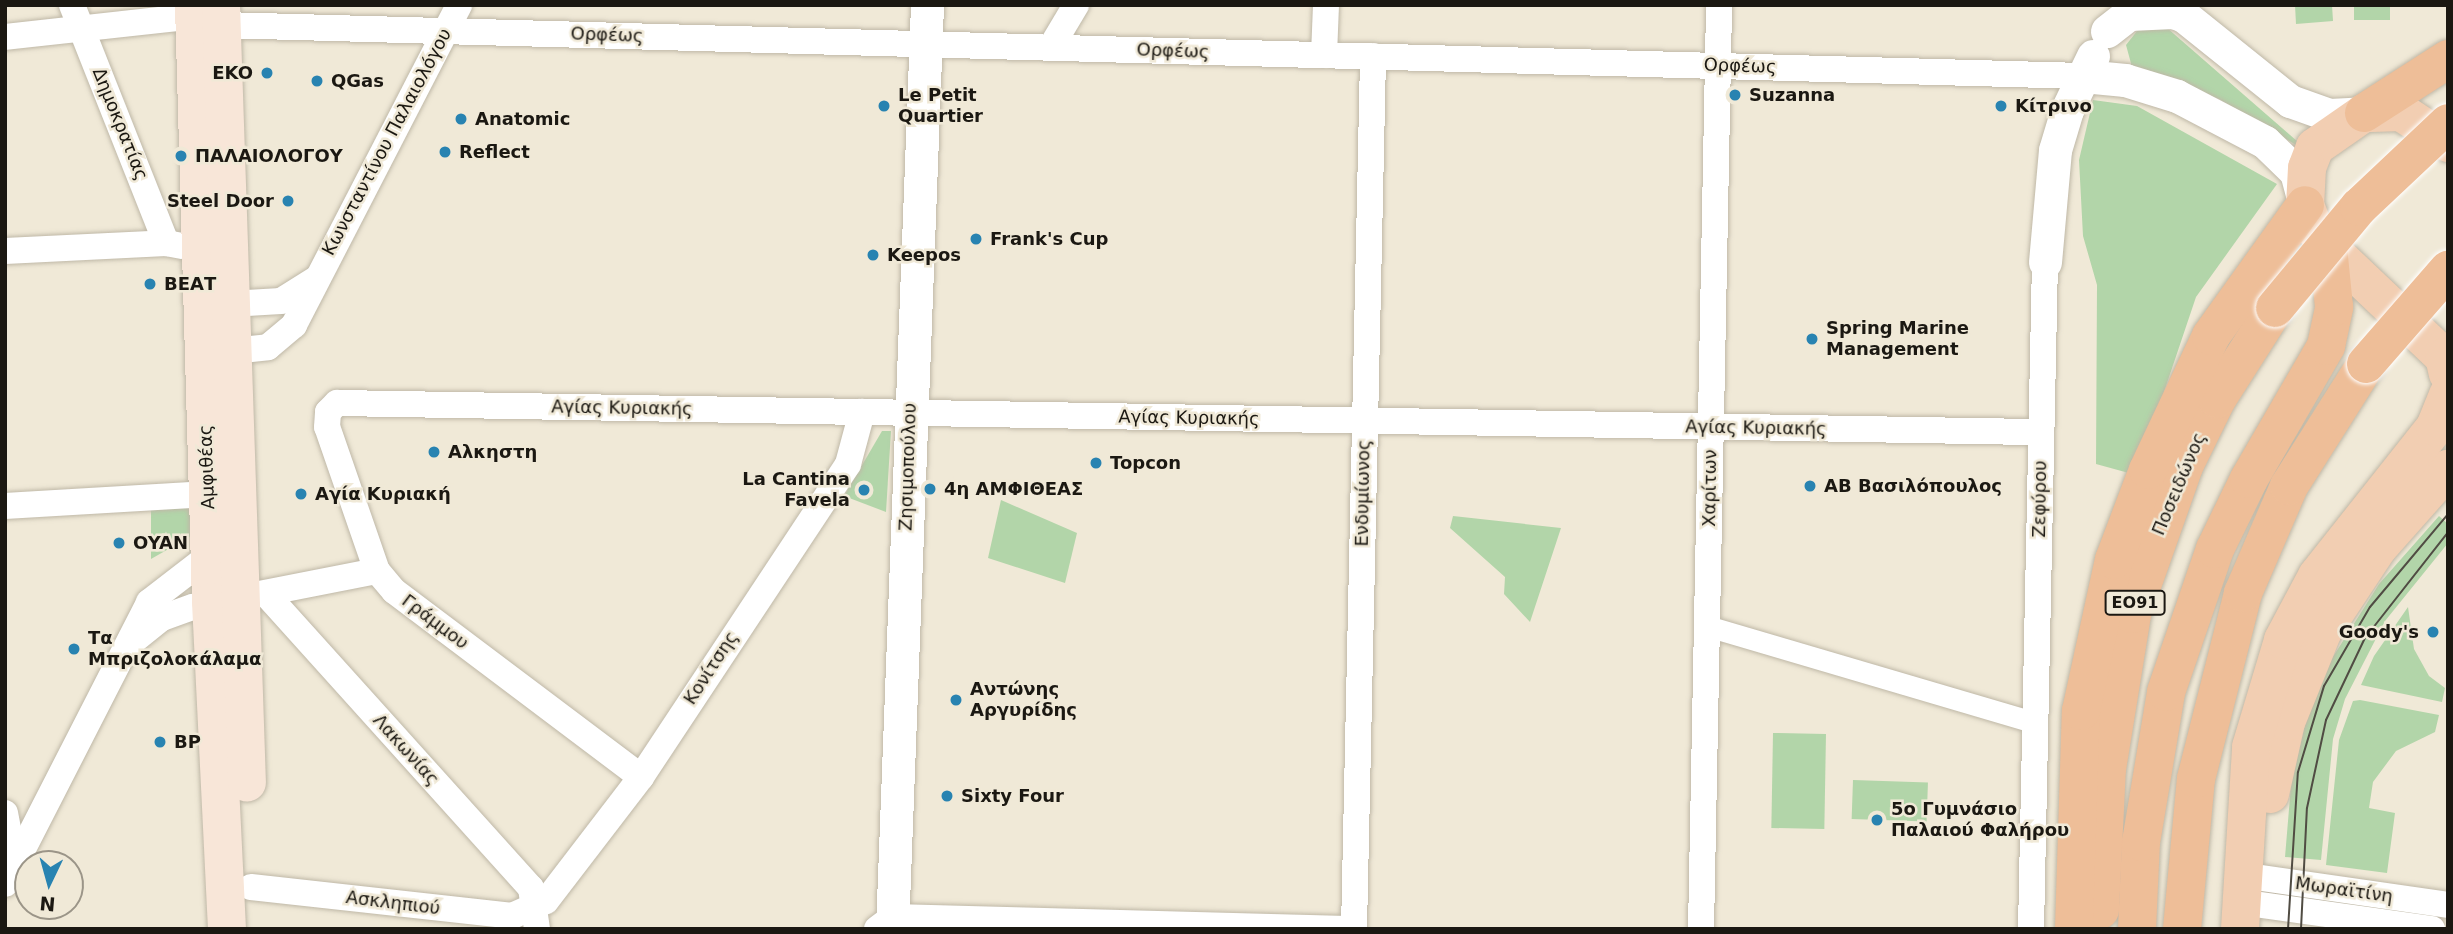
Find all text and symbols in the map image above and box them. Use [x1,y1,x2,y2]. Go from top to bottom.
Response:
street label: Ορφέως [570,23,644,47]
street label: Κωνσταντίνου Παλαιολόγου [318,25,456,259]
street label: Ορφέως [1136,39,1210,63]
street label: Ορφέως [1703,54,1777,78]
place label: EKO [212,62,253,84]
street label: Δημοκρατίας [88,65,152,183]
marker: EKO [259,65,275,81]
place label: QGas [331,70,384,92]
marker: QGas [309,73,325,89]
place label: Suzanna [1749,84,1835,106]
place label: Le Petit Quartier [898,85,983,128]
marker: Suzanna [1727,87,1743,103]
place label: Κίτρινο [2015,95,2092,117]
marker: Le Petit Quartier [876,98,892,114]
marker: Κίτρινο [1993,98,2009,114]
place label: Anatomic [475,108,570,130]
marker: Anatomic [453,111,469,127]
place label: Reflect [459,141,530,163]
marker: Reflect [437,144,453,160]
place label: ΠΑΛΑΙΟΛΟΓΟΥ [195,145,343,167]
marker: ΠΑΛΑΙΟΛΟΓΟΥ [173,148,189,164]
place label: Steel Door [167,190,274,212]
marker: Steel Door [280,193,296,209]
place label: Frank's Cup [990,228,1108,250]
marker: Frank's Cup [968,231,984,247]
place label: Keepos [887,244,961,266]
marker: Keepos [865,247,881,263]
place label: ΒΕΑΤ [164,273,216,295]
marker: ΒΕΑΤ [142,276,158,292]
place label: Spring Marine Management [1826,318,1969,360]
marker: Spring Marine Management [1804,331,1820,347]
street label: Αγίας Κυριακής [551,396,693,420]
street label: Ζησιμοπούλου [895,403,921,531]
street label: Αγίας Κυριακής [1118,406,1260,430]
street label: Αγίας Κυριακής [1685,416,1827,440]
street label: Αμφιθέας [195,424,219,510]
street label: Ποσειδώνος [2148,429,2210,539]
street label: Ενδυμίωνος [1351,439,1375,547]
place label: Αλκηστη [448,441,537,463]
marker: Αλκηστη [426,444,442,460]
street label: Χαρίτων [1699,449,1721,527]
place label: Topcon [1110,452,1181,474]
marker: Topcon [1088,455,1104,471]
street label: Ζεφύρου [2029,460,2051,538]
place label: La Cantina Favela [742,469,850,512]
place label: ΑΒ Βασιλόπουλος [1824,475,2002,497]
place label: 4η ΑΜΦΙΘΕΑΣ [944,478,1083,500]
marker: ΑΒ Βασιλόπουλος [1802,478,1818,494]
marker: 4η ΑΜΦΙΘΕΑΣ [922,481,938,497]
marker: La Cantina Favela [856,482,872,498]
place label: Αγία Κυριακή [315,483,451,505]
marker: Αγία Κυριακή [293,486,309,502]
place label: OYAN [133,532,188,554]
marker: OYAN [111,535,127,551]
street label: Γράμμου [397,590,473,654]
road number: ΕΟ91 [2104,590,2166,616]
place label: Goody's [2339,621,2419,643]
marker: Goody's [2425,624,2441,640]
street label: Κονίτσης [679,627,743,709]
place label: Τα Μπριζολοκάλαμα [88,628,261,670]
marker: Τα Μπριζολοκάλαμα [66,641,82,657]
place label: Αντώνης Αργυρίδης [970,679,1077,722]
marker: Αντώνης Αργυρίδης [948,692,964,708]
street label: Λακωνίας [368,710,444,790]
place label: BP [174,731,201,753]
marker: BP [152,734,168,750]
place label: Sixty Four [961,785,1064,807]
marker: Sixty Four [939,788,955,804]
place label: 5ο Γυμνάσιο Παλαιού Φαλήρου [1891,799,2069,842]
marker: 5ο Γυμνάσιο Παλαιού Φαλήρου [1869,812,1885,828]
north arrow [14,850,84,920]
street label: Μωραϊτίνη [2294,872,2394,908]
street label: Ασκληπιού [345,887,441,919]
text: N [38,892,56,916]

